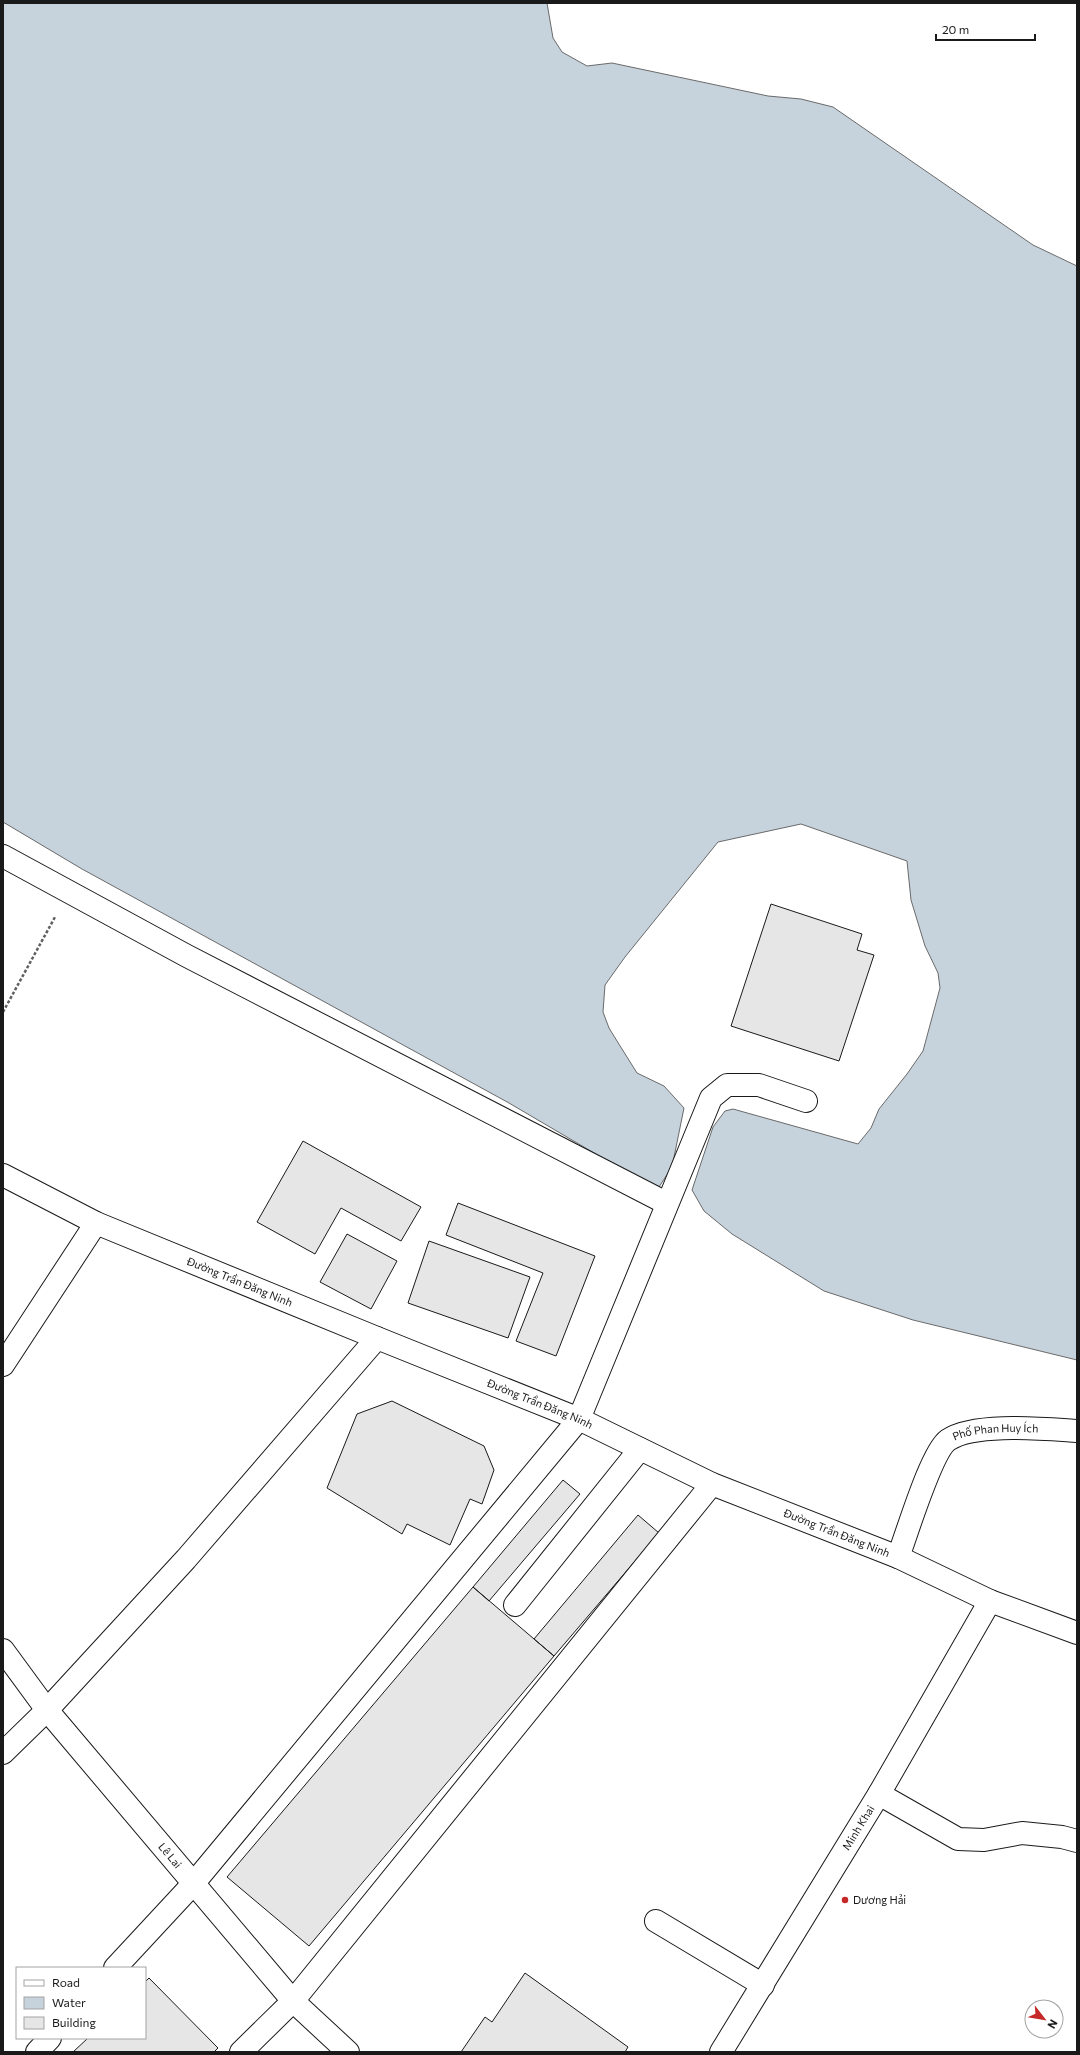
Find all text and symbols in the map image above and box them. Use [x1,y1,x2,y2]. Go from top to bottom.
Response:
scale bar [936,16,1035,42]
text: 20 m [942,22,969,36]
street label: Đường Trần Đăng Ninh [184,1254,295,1309]
street label: Đường Trần Đăng Ninh [484,1376,595,1431]
street label: Phố Phan Huy Ích [950,1420,1039,1443]
street label: Đường Trần Đăng Ninh [781,1505,892,1559]
street label: Minh Khai [839,1802,877,1852]
street label: Lê Lai [156,1840,185,1871]
place label: Dương Hải [853,1893,906,1906]
marker: Dương Hải [840,1895,850,1905]
legend [16,1967,146,2039]
text: Road [52,1975,80,1989]
text: Water [52,1995,86,2009]
north arrow [1024,1999,1064,2039]
text: Building [52,2015,96,2029]
text: N [1045,2018,1061,2031]

